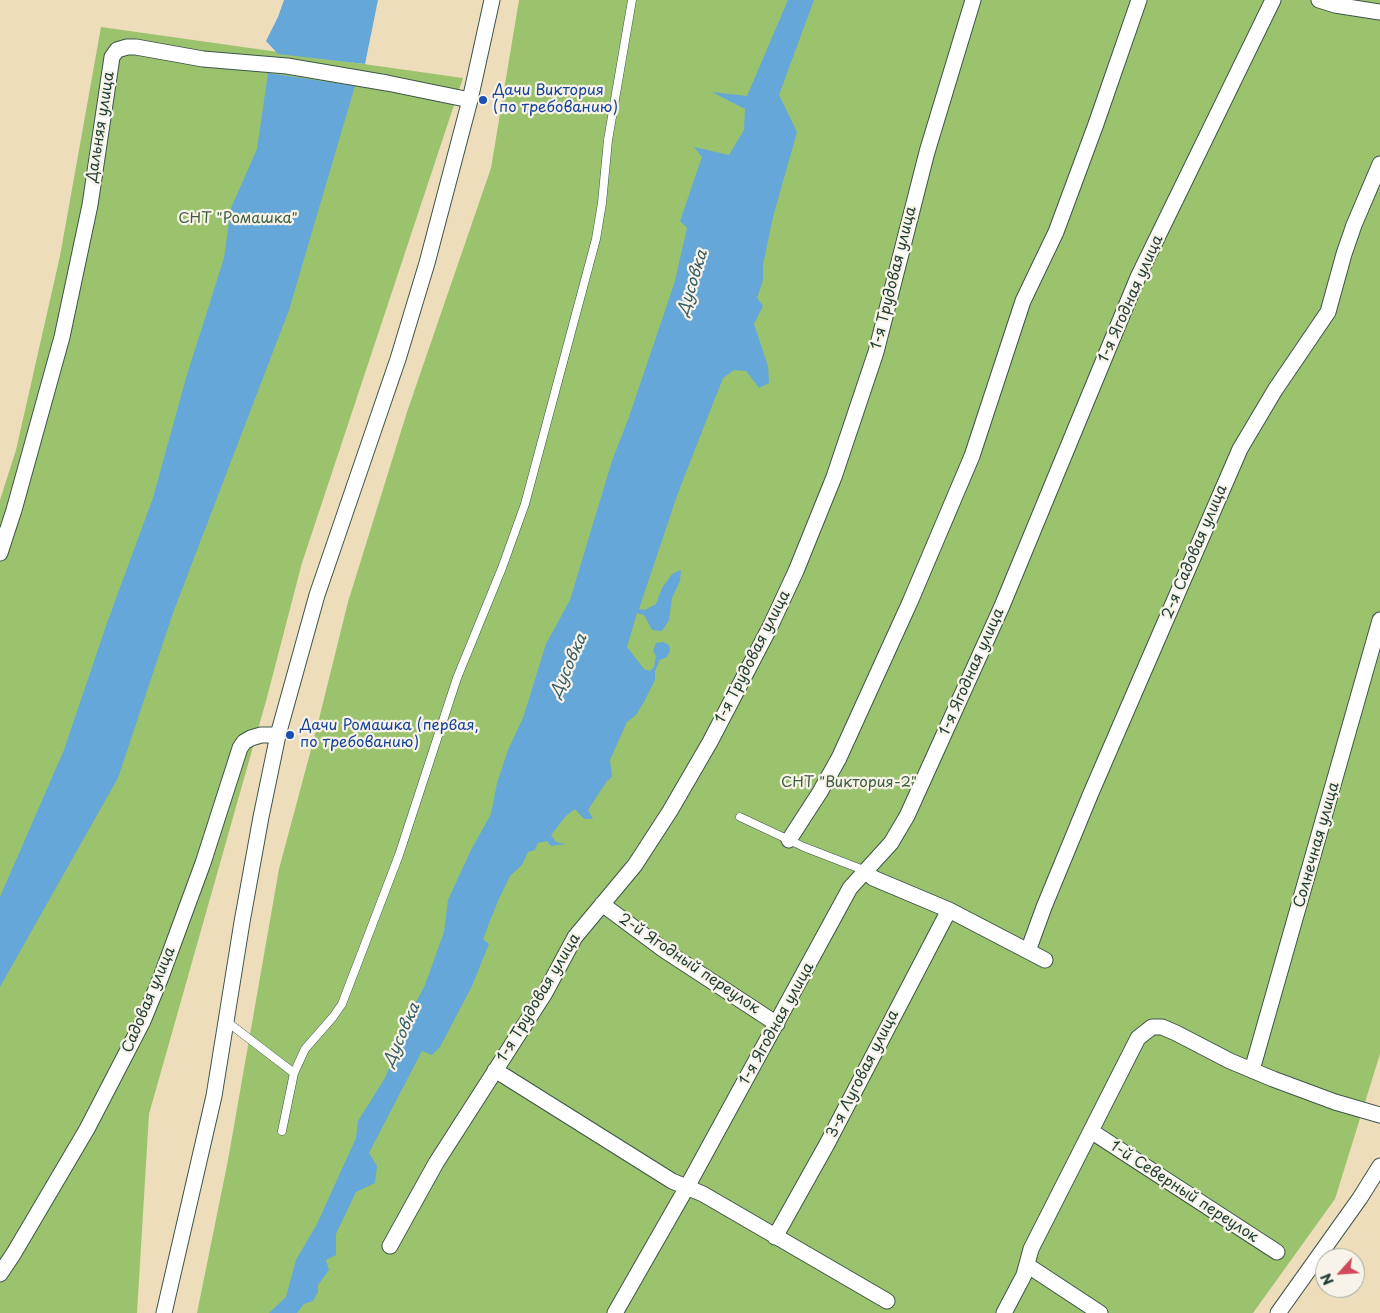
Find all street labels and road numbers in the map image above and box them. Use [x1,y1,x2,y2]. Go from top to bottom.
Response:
street label: Дальняя улица [83,70,119,184]
street label: 1-я Трудовая улица [868,205,920,351]
street label: 1-я Ягодная улица [1095,233,1167,365]
street label: 2-я Садовая улица [1159,482,1231,622]
street label: 1-я Трудовая улица [712,588,794,726]
street label: 1-я Ягодная улица [936,606,1008,738]
street label: Солнечная улица [1290,780,1344,910]
street label: 2-й Ягодный переулок [615,910,763,1018]
street label: 1-я Трудовая улица [493,930,585,1066]
street label: Садовая улица [119,944,179,1056]
street label: 1-я Ягодная улица [736,960,818,1088]
street label: 3-я Луговая улица [823,1007,903,1141]
street label: 1-й Северный переулок [1107,1137,1261,1247]

